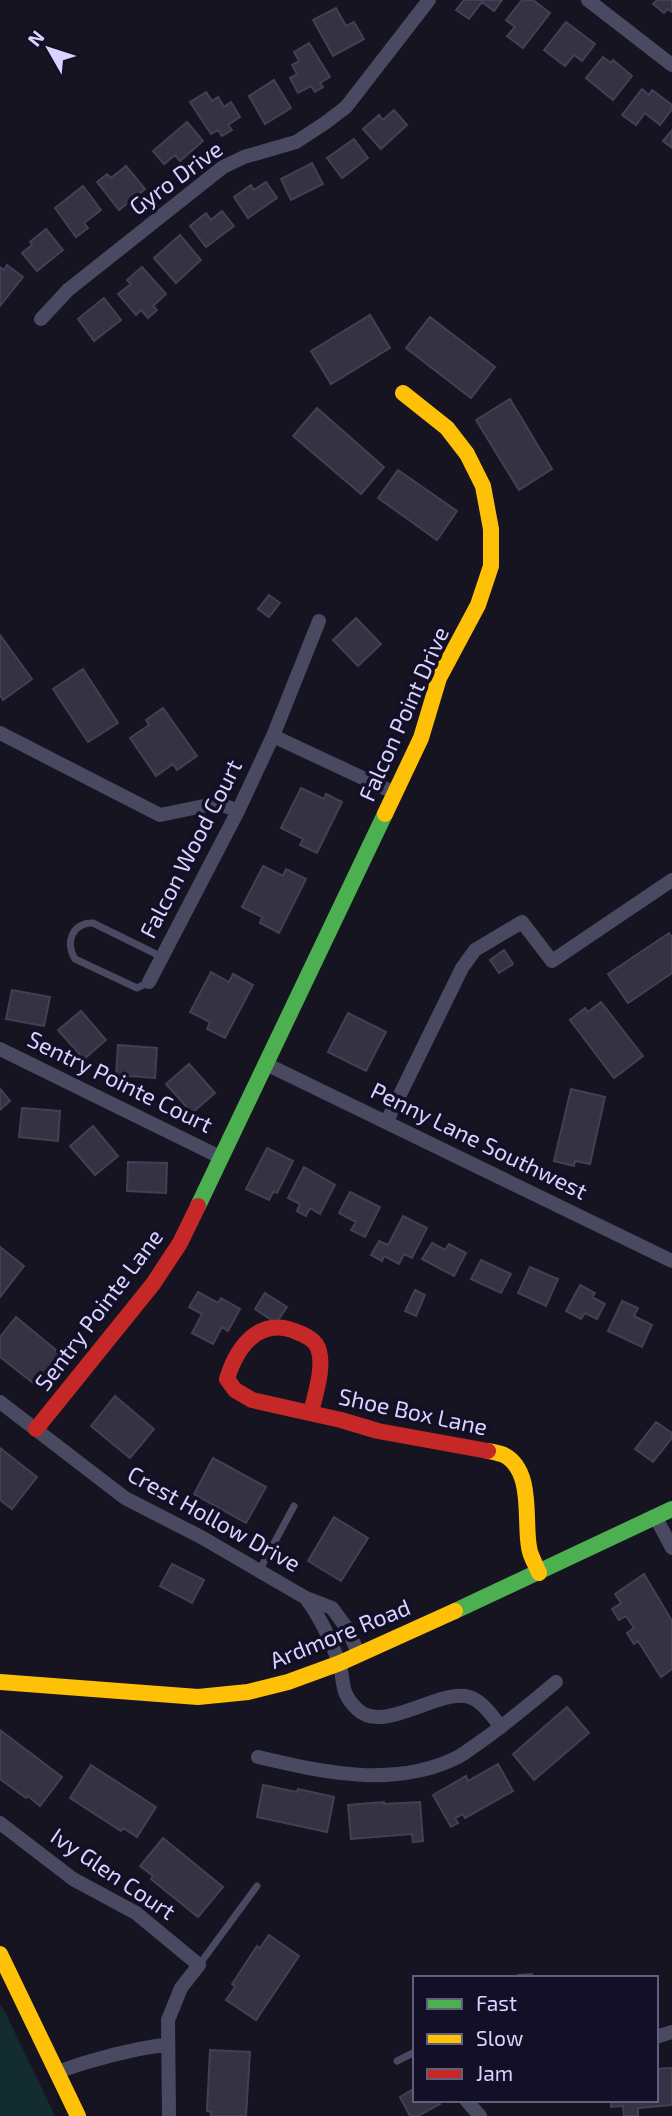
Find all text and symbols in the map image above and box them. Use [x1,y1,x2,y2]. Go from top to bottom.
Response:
north arrow [14,14,84,84]
text: N [22,25,49,51]
street label: Gyro Drive [123,134,227,220]
street label: Falcon Point Drive [352,622,454,805]
street label: Falcon Wood Court [133,754,247,943]
street label: Sentry Pointe Court [23,1024,218,1138]
street label: Penny Lane Southwest [367,1075,593,1205]
street label: Sentry Pointe Lane [28,1223,168,1396]
street label: Shoe Box Lane [336,1382,490,1440]
street label: Crest Hollow Drive [123,1459,306,1577]
street label: Ardmore Road [265,1592,414,1674]
street label: Ivy Glen Court [46,1821,181,1925]
legend [413,1976,658,2102]
text: Fast [476,1990,517,2015]
text: Slow [476,2025,523,2050]
text: Jam [476,2060,513,2085]

